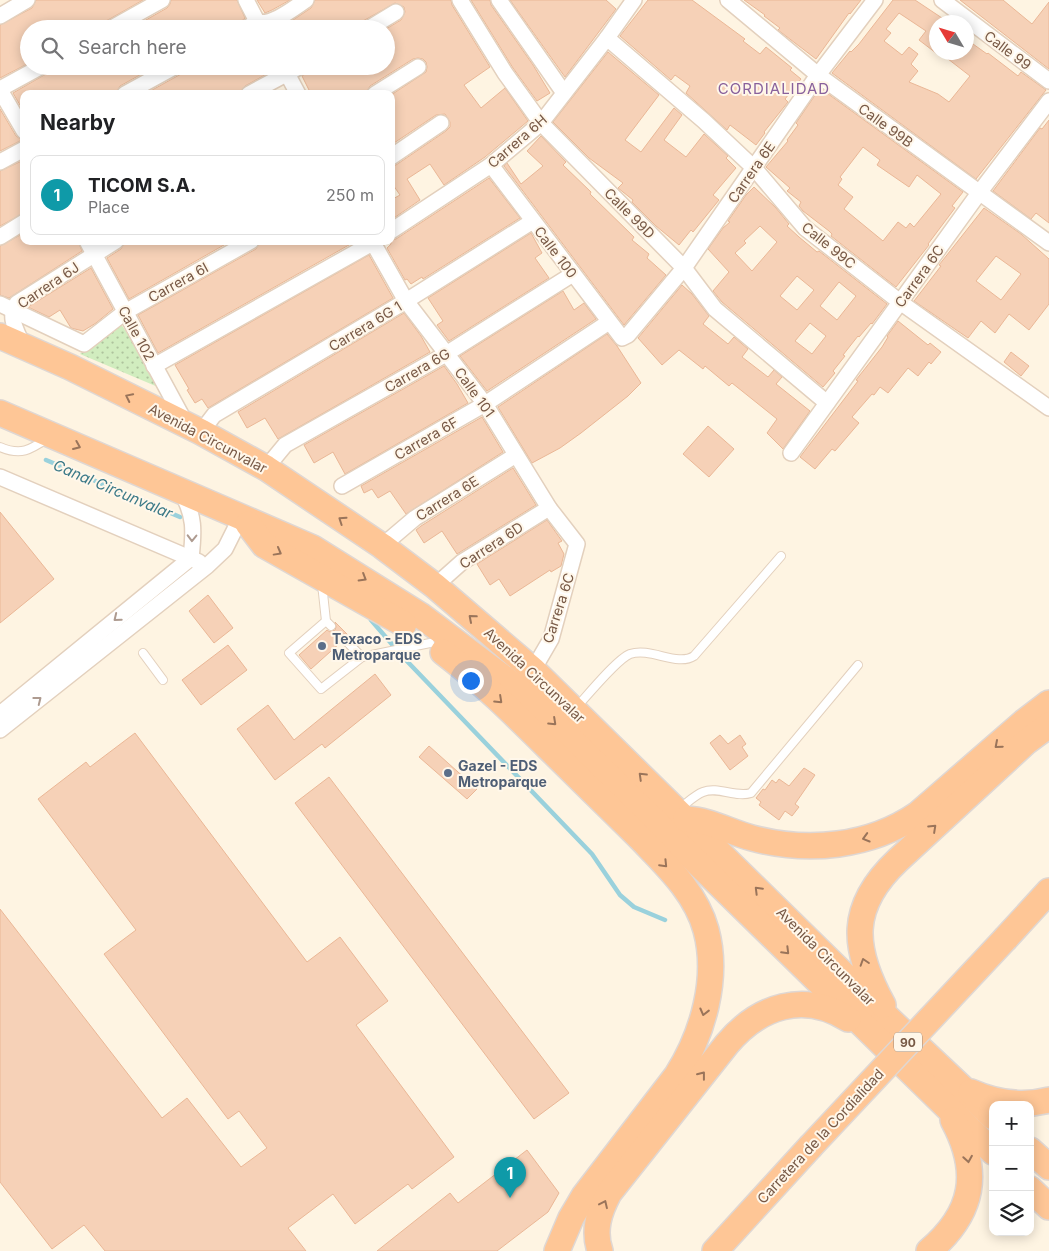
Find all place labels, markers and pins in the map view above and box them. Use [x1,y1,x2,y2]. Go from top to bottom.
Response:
place label: Texaco - EDS Metroparque [332,630,422,663]
marker: Texaco - EDS Metroparque [316,640,328,652]
place label: Gazel - EDS Metroparque [458,757,547,790]
marker: Gazel - EDS Metroparque [442,767,454,779]
pin: 1 [494,1157,526,1198]

